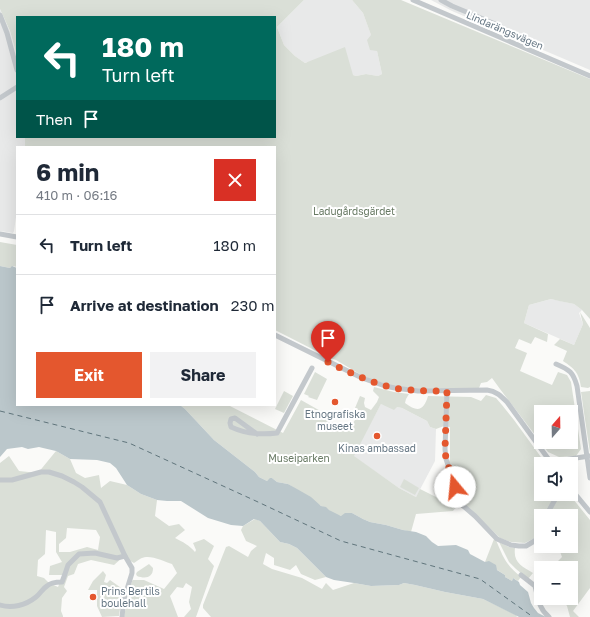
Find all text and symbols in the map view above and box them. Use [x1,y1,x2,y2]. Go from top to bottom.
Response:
street label: Lindarängsvägen [465,8,545,52]
text: 180 m [102,30,184,63]
icon: left [36,32,88,84]
text: Turn left [102,64,175,86]
icon: arrive [80,108,102,130]
text: Then [36,110,72,128]
text: 6 min [36,157,99,186]
button: close [214,159,256,201]
text: 410 m · 06:16 [36,187,117,203]
park label: Ladugårdsgärdet [313,205,395,217]
icon: left [36,234,58,256]
text: Turn left [70,236,132,254]
text: 180 m [213,236,256,254]
icon: arrive [36,294,58,316]
text: Arrive at destination [70,296,219,314]
text: 230 m [231,296,275,314]
pin [311,321,345,362]
icon: arrive [317,327,339,349]
button: Exit [36,352,142,398]
button: Share [150,352,256,398]
marker: Etnografiska museet [330,397,340,407]
north arrow [534,405,578,449]
map controls [534,405,578,605]
place label: Etnografiska museet [305,408,365,432]
marker: Kinas ambassad [372,431,382,441]
place label: Kinas ambassad [338,442,416,454]
park label: Museiparken [268,452,330,464]
button: sound [534,457,578,501]
position arrow [434,466,476,508]
button: + [534,509,578,553]
button: − [534,561,578,605]
place label: Prins Bertils boulehall [101,585,160,609]
marker: Prins Bertils boulehall [88,592,98,602]

